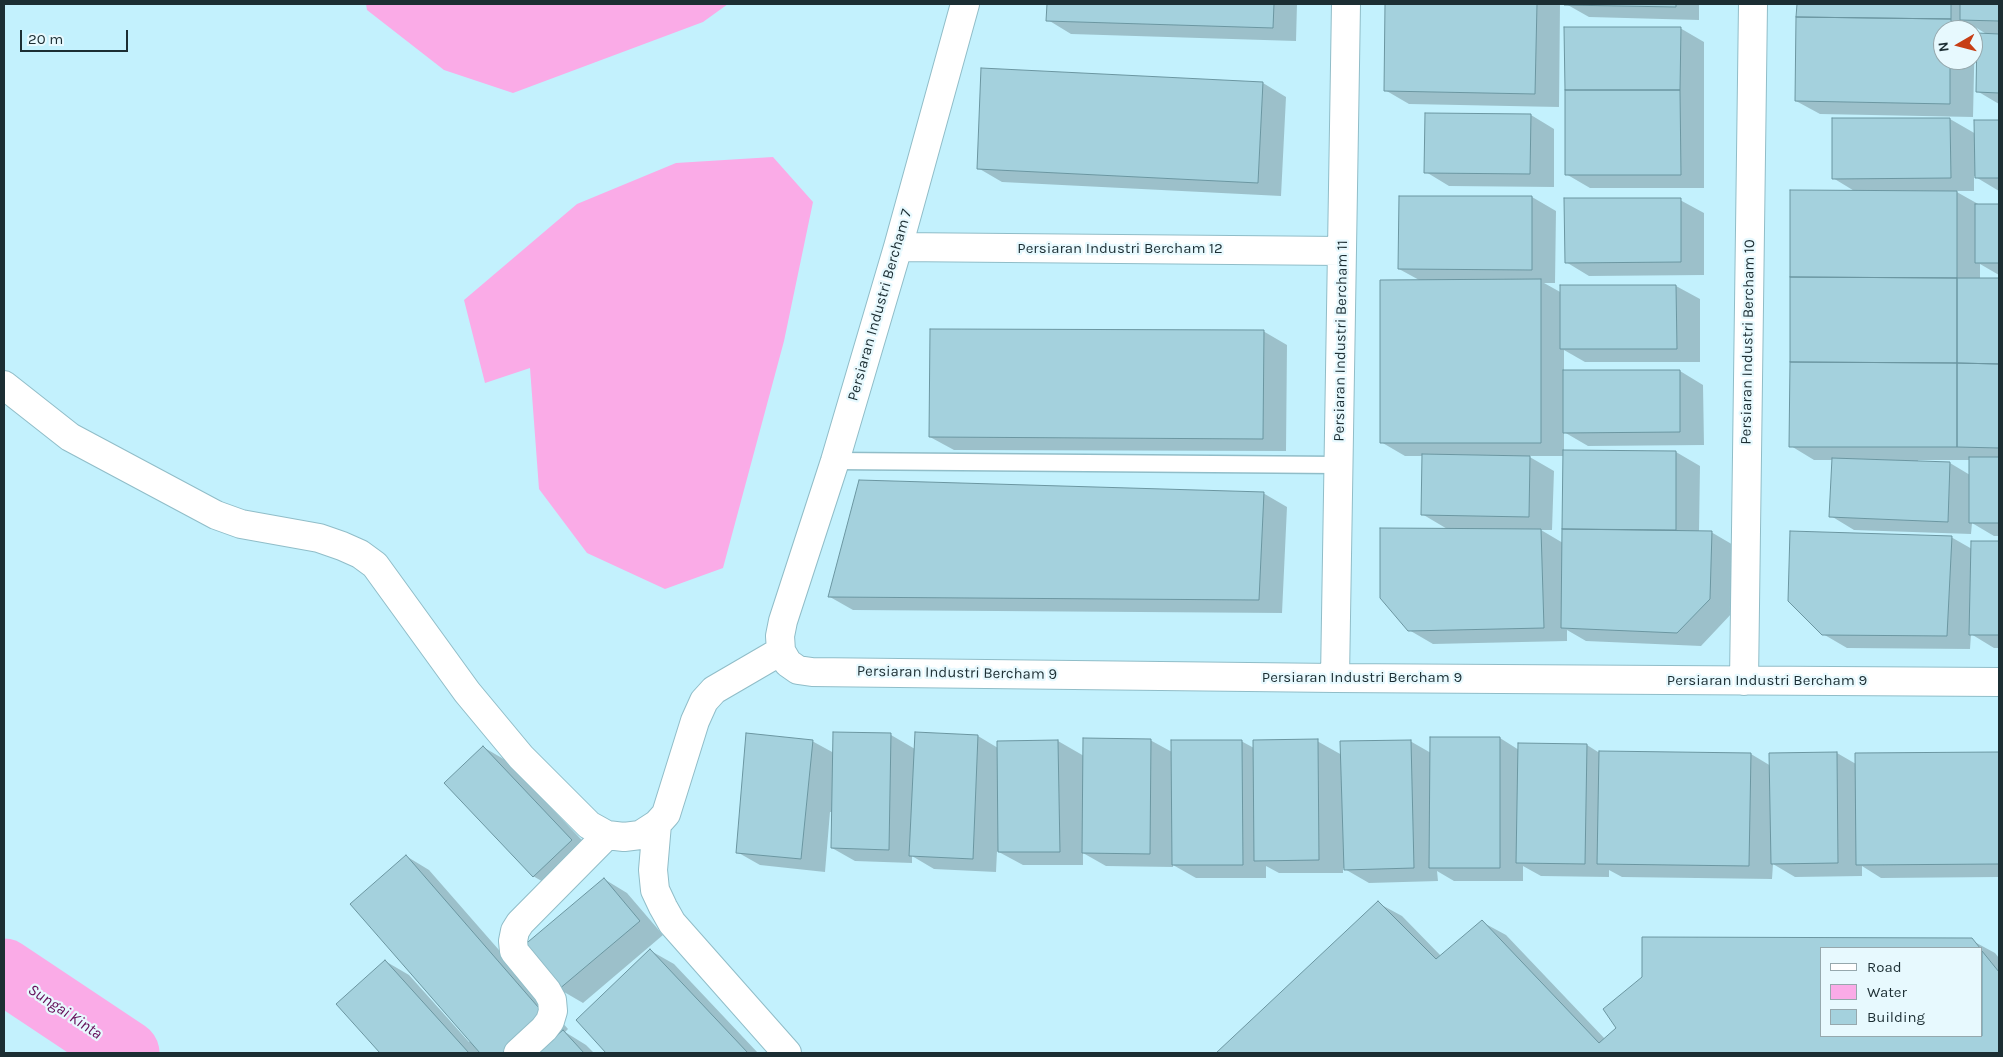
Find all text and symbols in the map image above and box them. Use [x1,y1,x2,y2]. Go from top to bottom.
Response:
scale bar [22,20,130,52]
north arrow [1933,20,1983,70]
text: 20 m [28,30,63,48]
text: N [1935,41,1953,53]
street label: Persiaran Industri Bercham 7 [844,207,916,403]
street label: Persiaran Industri Bercham 10 [1737,239,1759,445]
street label: Persiaran Industri Bercham 12 [1017,240,1223,258]
street label: Persiaran Industri Bercham 11 [1330,240,1352,442]
street label: Persiaran Industri Bercham 9 [857,662,1057,684]
street label: Persiaran Industri Bercham 9 [1262,669,1462,687]
street label: Persiaran Industri Bercham 9 [1667,672,1867,690]
legend [1820,947,1983,1037]
text: Road [1867,958,1902,976]
water label: Sungai Kinta [24,980,106,1044]
text: Water [1867,983,1907,1001]
text: Building [1867,1008,1925,1026]

